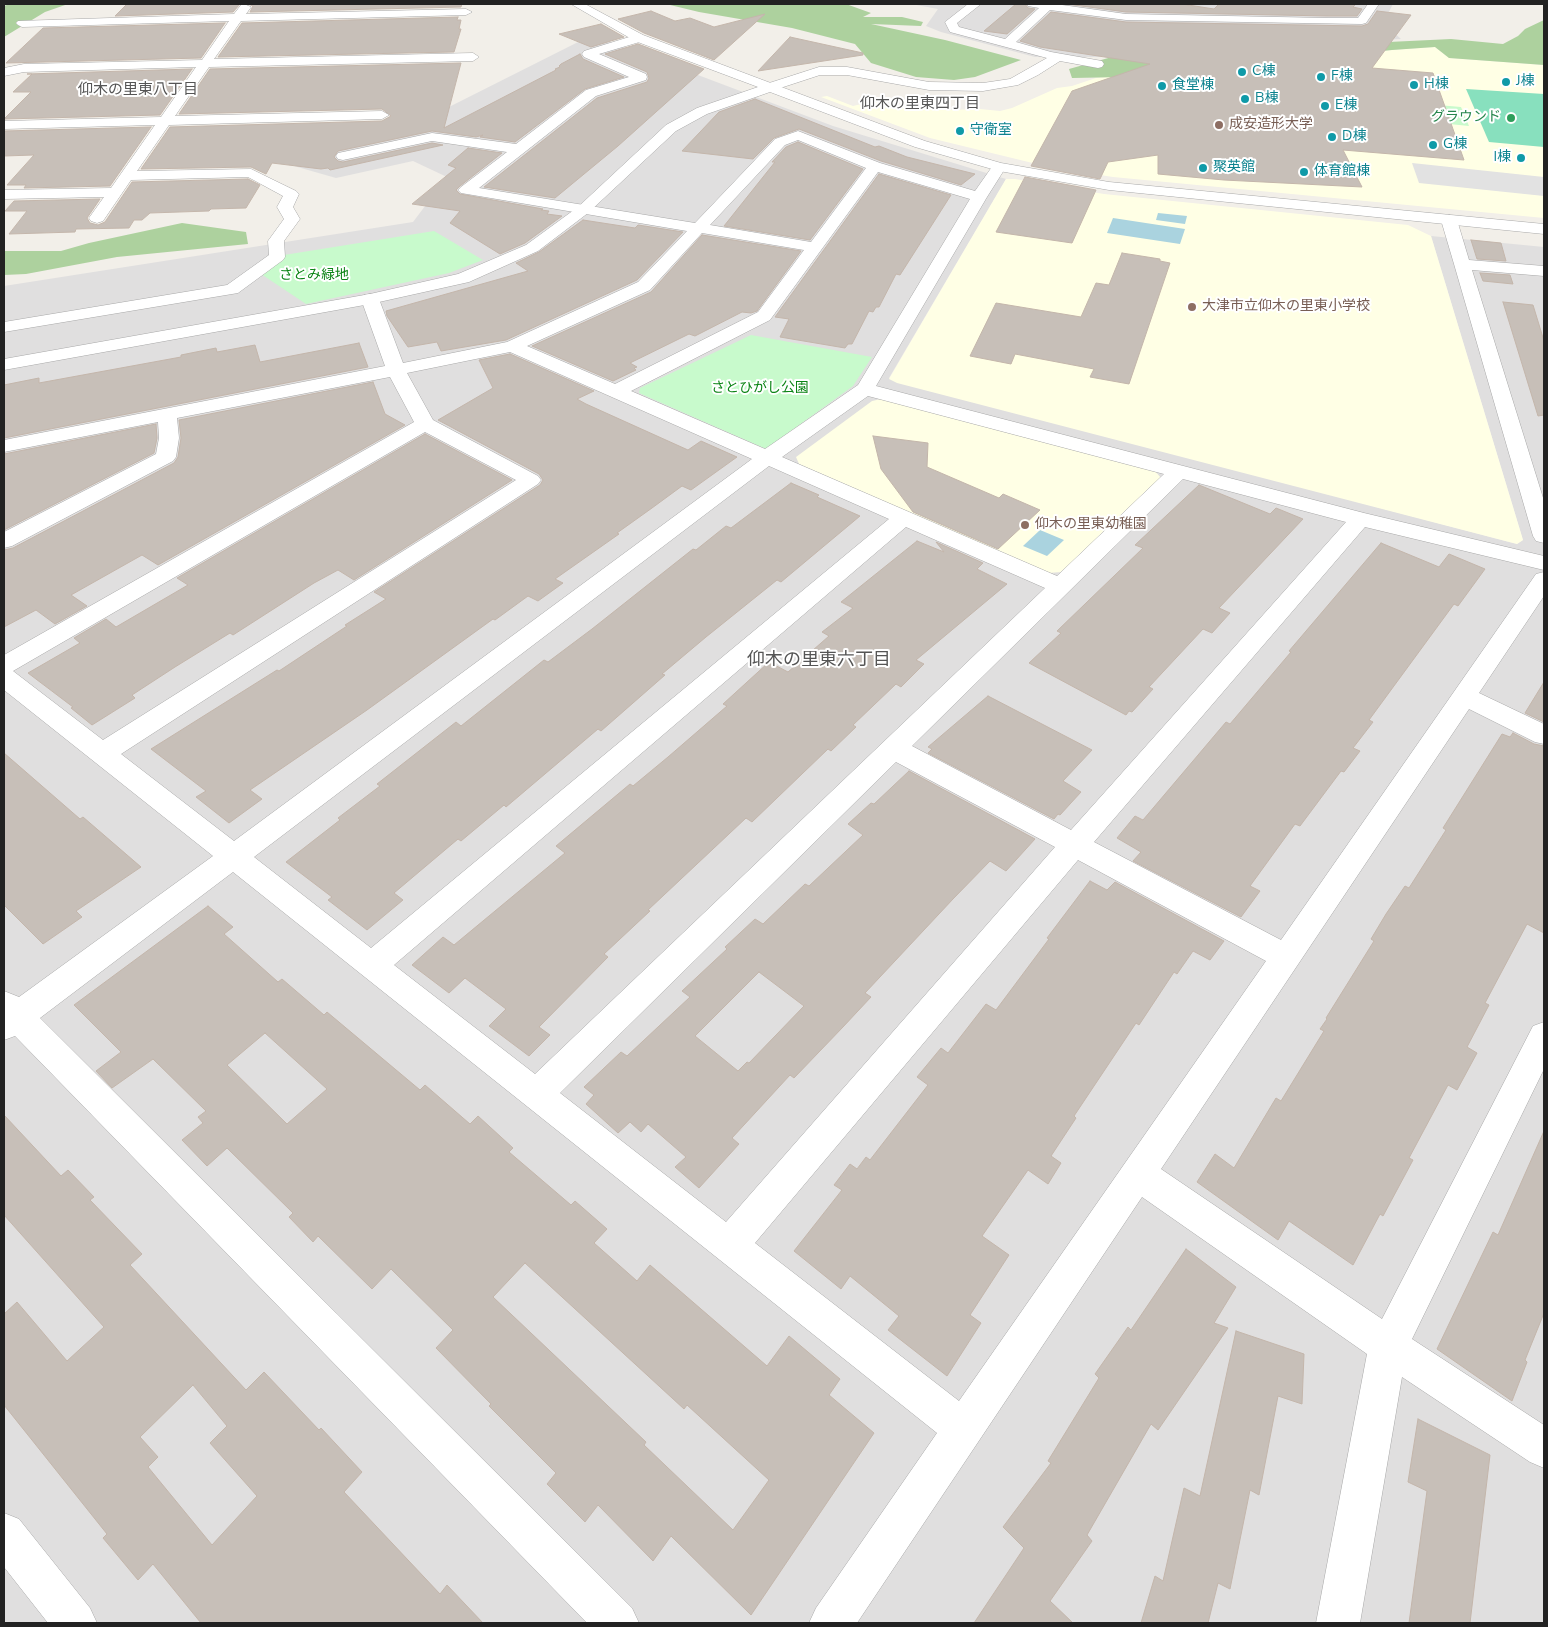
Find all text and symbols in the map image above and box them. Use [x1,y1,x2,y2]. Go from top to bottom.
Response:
place label: C棟 [1252,64,1275,80]
marker: C棟 [1236,66,1248,78]
place label: F棟 [1331,69,1353,85]
marker: F棟 [1315,71,1327,83]
place label: J棟 [1516,74,1535,90]
marker: J棟 [1500,76,1512,88]
place label: H棟 [1424,77,1449,93]
place label: 食堂棟 [1172,78,1214,94]
marker: H棟 [1408,79,1420,91]
marker: 食堂棟 [1156,80,1168,92]
district label: 仰木の里東八丁目 [78,81,198,99]
place label: B棟 [1255,91,1278,107]
marker: B棟 [1239,93,1251,105]
district label: 仰木の里東四丁目 [860,95,980,113]
place label: E棟 [1335,98,1357,114]
marker: E棟 [1319,100,1331,112]
place label: グラウンド [1431,110,1501,126]
marker: グラウンド [1505,112,1517,124]
place label: 成安造形大学 [1229,117,1313,133]
marker: 成安造形大学 [1213,119,1225,131]
place label: 守衛室 [970,123,1012,139]
marker: 守衛室 [954,125,966,137]
place label: D棟 [1342,129,1366,145]
marker: D棟 [1326,131,1338,143]
place label: G棟 [1443,137,1467,153]
marker: G棟 [1427,139,1439,151]
place label: I棟 [1493,150,1511,166]
marker: I棟 [1515,152,1527,164]
place label: 聚英館 [1213,160,1255,176]
marker: 聚英館 [1197,162,1209,174]
place label: 体育館棟 [1314,164,1370,180]
marker: 体育館棟 [1298,166,1310,178]
park label: さとみ緑地 [279,268,349,284]
place label: 大津市立仰木の里東小学校 [1202,299,1370,315]
marker: 大津市立仰木の里東小学校 [1186,301,1198,313]
park label: さとひがし公園 [711,381,809,397]
place label: 仰木の里東幼稚園 [1035,517,1147,533]
marker: 仰木の里東幼稚園 [1019,519,1031,531]
district label: 仰木の里東六丁目 [747,650,891,672]

